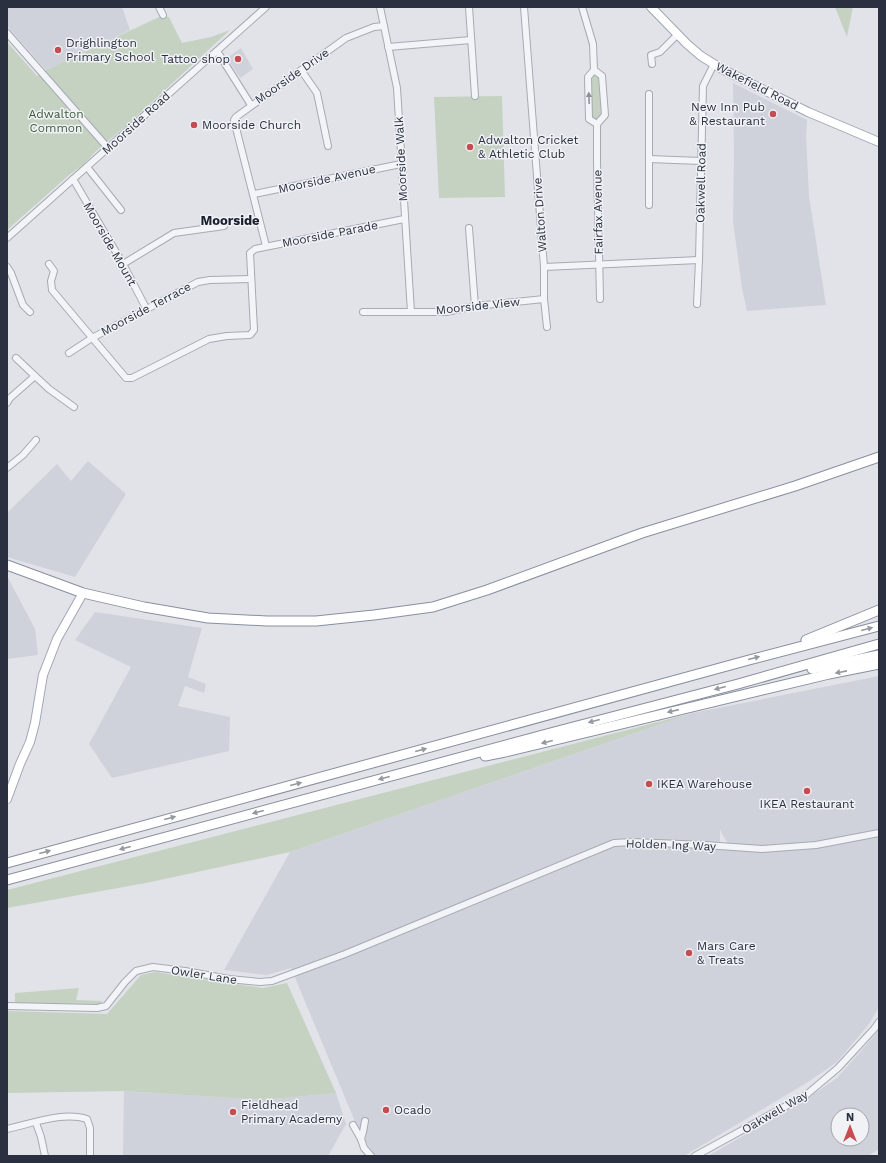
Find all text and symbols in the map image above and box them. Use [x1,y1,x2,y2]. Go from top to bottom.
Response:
place label: Drighlington Primary School [66,36,155,64]
marker: Drighlington Primary School [53,45,63,55]
street label: Moorside Drive [252,45,332,107]
place label: Tattoo shop [161,52,230,66]
marker: Tattoo shop [233,54,243,64]
street label: Wakefield Road [713,59,801,113]
street label: Moorside Road [99,89,173,157]
one-way arrow [585,92,592,104]
place label: New Inn Pub & Restaurant [689,100,765,128]
park label: Adwalton Common [28,107,84,135]
marker: New Inn Pub & Restaurant [768,109,778,119]
street label: Moorside Walk [392,116,410,202]
place label: Moorside Church [202,118,301,132]
marker: Moorside Church [189,120,199,130]
place label: Adwalton Cricket & Athletic Club [478,133,579,161]
marker: Adwalton Cricket & Athletic Club [465,142,475,152]
street label: Oakwell Road [693,143,709,223]
street label: Moorside Avenue [277,162,377,196]
street label: Fairfax Avenue [590,169,606,255]
street label: Walton Drive [530,177,550,253]
street label: Moorside Mount [80,200,140,288]
district label: Moorside [200,213,260,228]
street label: Moorside Parade [281,218,379,250]
street label: Moorside Terrace [99,279,193,339]
street label: Moorside View [435,295,521,317]
one-way arrow [861,625,873,631]
one-way arrow [748,655,760,661]
one-way arrow [835,669,847,675]
one-way arrow [714,686,726,692]
one-way arrow [667,708,679,714]
one-way arrow [588,718,600,724]
one-way arrow [541,739,553,745]
one-way arrow [415,747,427,753]
one-way arrow [378,775,390,781]
place label: IKEA Warehouse [657,777,752,791]
marker: IKEA Warehouse [644,779,654,789]
one-way arrow [290,781,302,787]
marker: IKEA Restaurant [802,786,812,796]
place label: IKEA Restaurant [760,797,854,811]
one-way arrow [252,809,264,815]
one-way arrow [164,815,176,821]
street label: Holden Ing Way [626,836,717,854]
one-way arrow [118,845,130,851]
one-way arrow [38,849,51,855]
place label: Mars Care & Treats [697,939,756,967]
marker: Mars Care & Treats [684,948,694,958]
street label: Owler Lane [170,963,238,987]
street label: Oakwell Way [740,1087,811,1137]
place label: Fieldhead Primary Academy [241,1098,343,1126]
place label: Ocado [394,1103,431,1117]
marker: Ocado [381,1105,391,1115]
marker: Fieldhead Primary Academy [228,1107,238,1117]
north arrow [830,1107,870,1147]
text: N [846,1111,854,1124]

